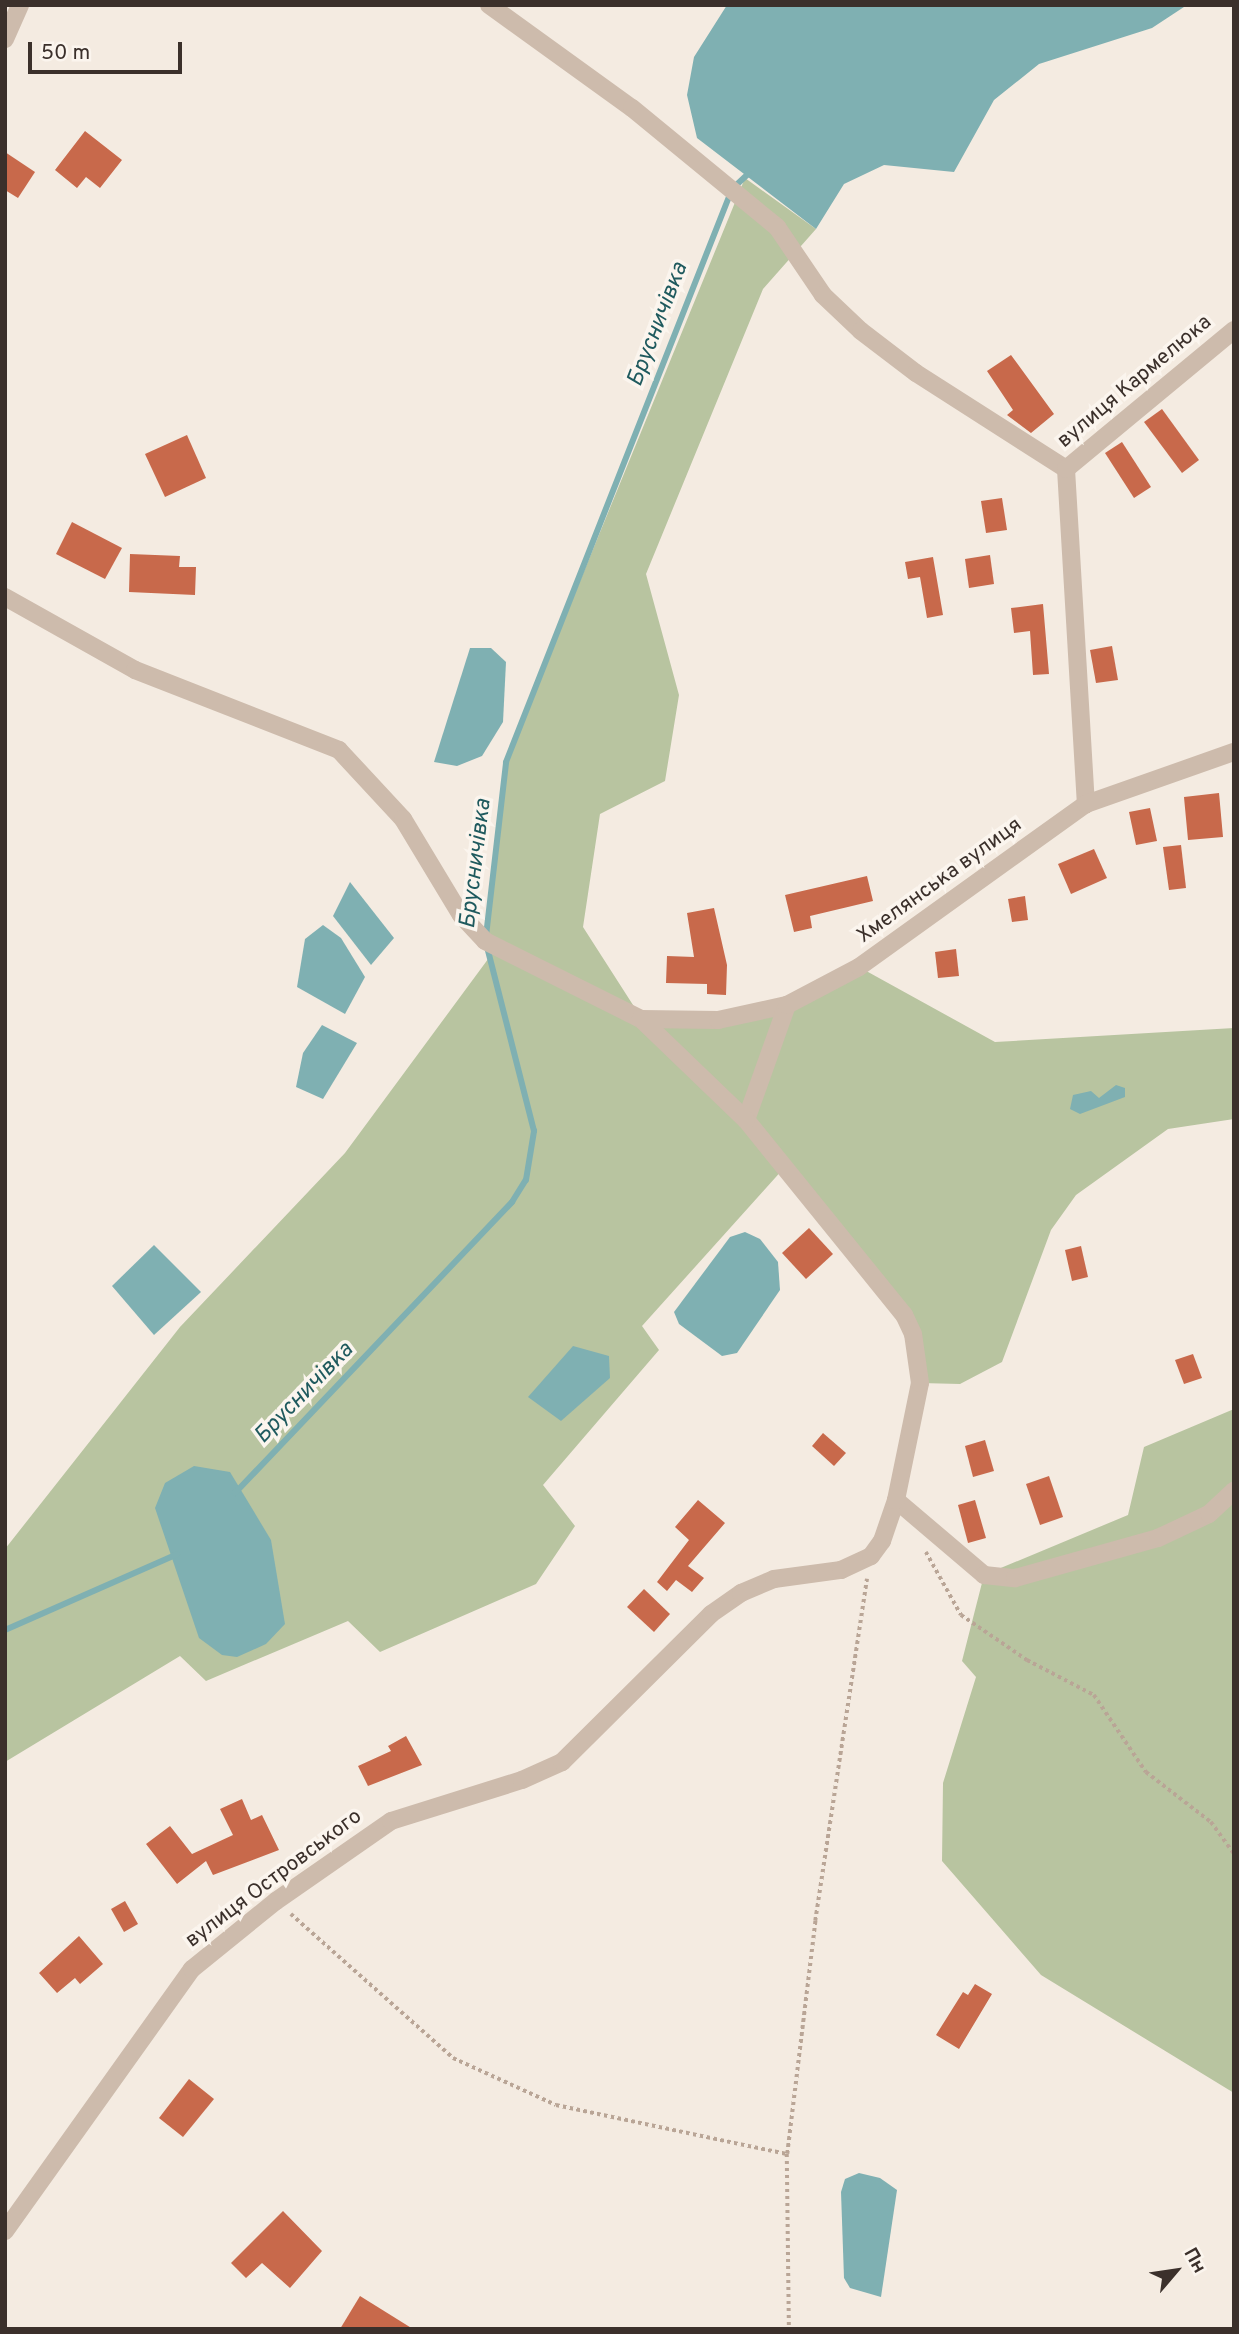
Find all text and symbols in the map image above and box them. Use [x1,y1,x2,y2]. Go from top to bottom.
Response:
scale bar [32,28,186,72]
text: 50 m [41,40,90,67]
water label: Брусничівка [623,259,695,391]
street label: вулиця Кармелюка [1053,310,1217,454]
water label: Брусничівка [455,798,499,930]
street label: Хмелянська вулиця [853,813,1027,949]
water label: Брусничівка [250,1337,360,1451]
street label: вулиця Островського [181,1804,367,1954]
north arrow [1141,2236,1211,2306]
text: Пн [1178,2244,1211,2278]

